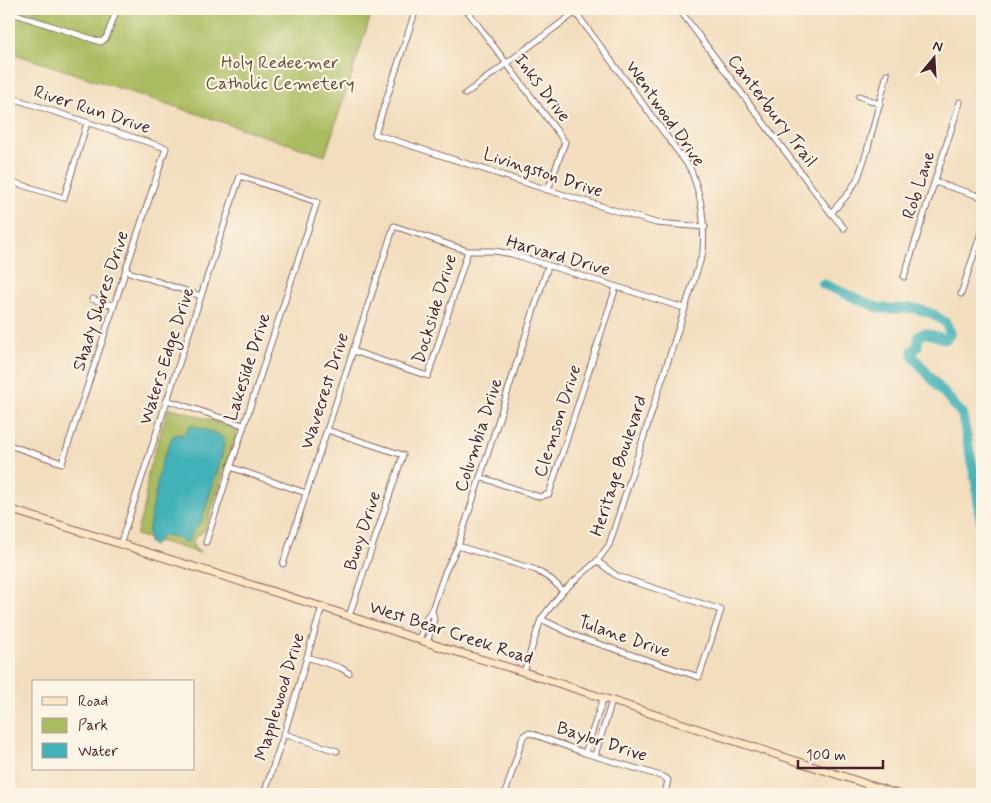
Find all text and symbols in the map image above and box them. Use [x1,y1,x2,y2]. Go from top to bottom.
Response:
north arrow [908,32,958,82]
text: N [930,37,945,57]
street label: Inks Drive [508,49,576,127]
street label: Canterbury Trail [722,50,822,172]
park label: Holy Redeemer Catholic Cemetery [205,51,355,96]
street label: Wentwood Drive [620,56,710,172]
street label: River Run Drive [30,80,154,140]
street label: Livingston Drive [480,142,606,204]
street label: Rob Lane [897,148,941,222]
street label: Shady Shores Drive [67,228,135,374]
street label: Harvard Drive [503,230,613,282]
street label: Dockside Drive [407,251,463,367]
street label: Waters Edge Drive [133,284,202,428]
street label: Lakeside Drive [219,310,277,424]
street label: Wavecrest Drive [295,330,355,452]
street label: Clemson Drive [529,362,587,480]
street label: Columbia Drive [449,375,509,495]
street label: Heritage Boulevard [585,393,653,539]
street label: Buoy Drive [339,488,387,574]
street label: West Bear Creek Road [366,595,536,671]
street label: Tulane Drive [575,610,673,664]
street label: Mapplewood Drive [249,630,311,764]
legend [32,680,195,770]
text: Road [78,692,108,712]
text: Park [78,716,108,736]
street label: Baylor Drive [554,716,650,768]
scale bar [798,738,884,770]
text: Water [78,742,118,762]
text: 100 m [806,746,846,766]

